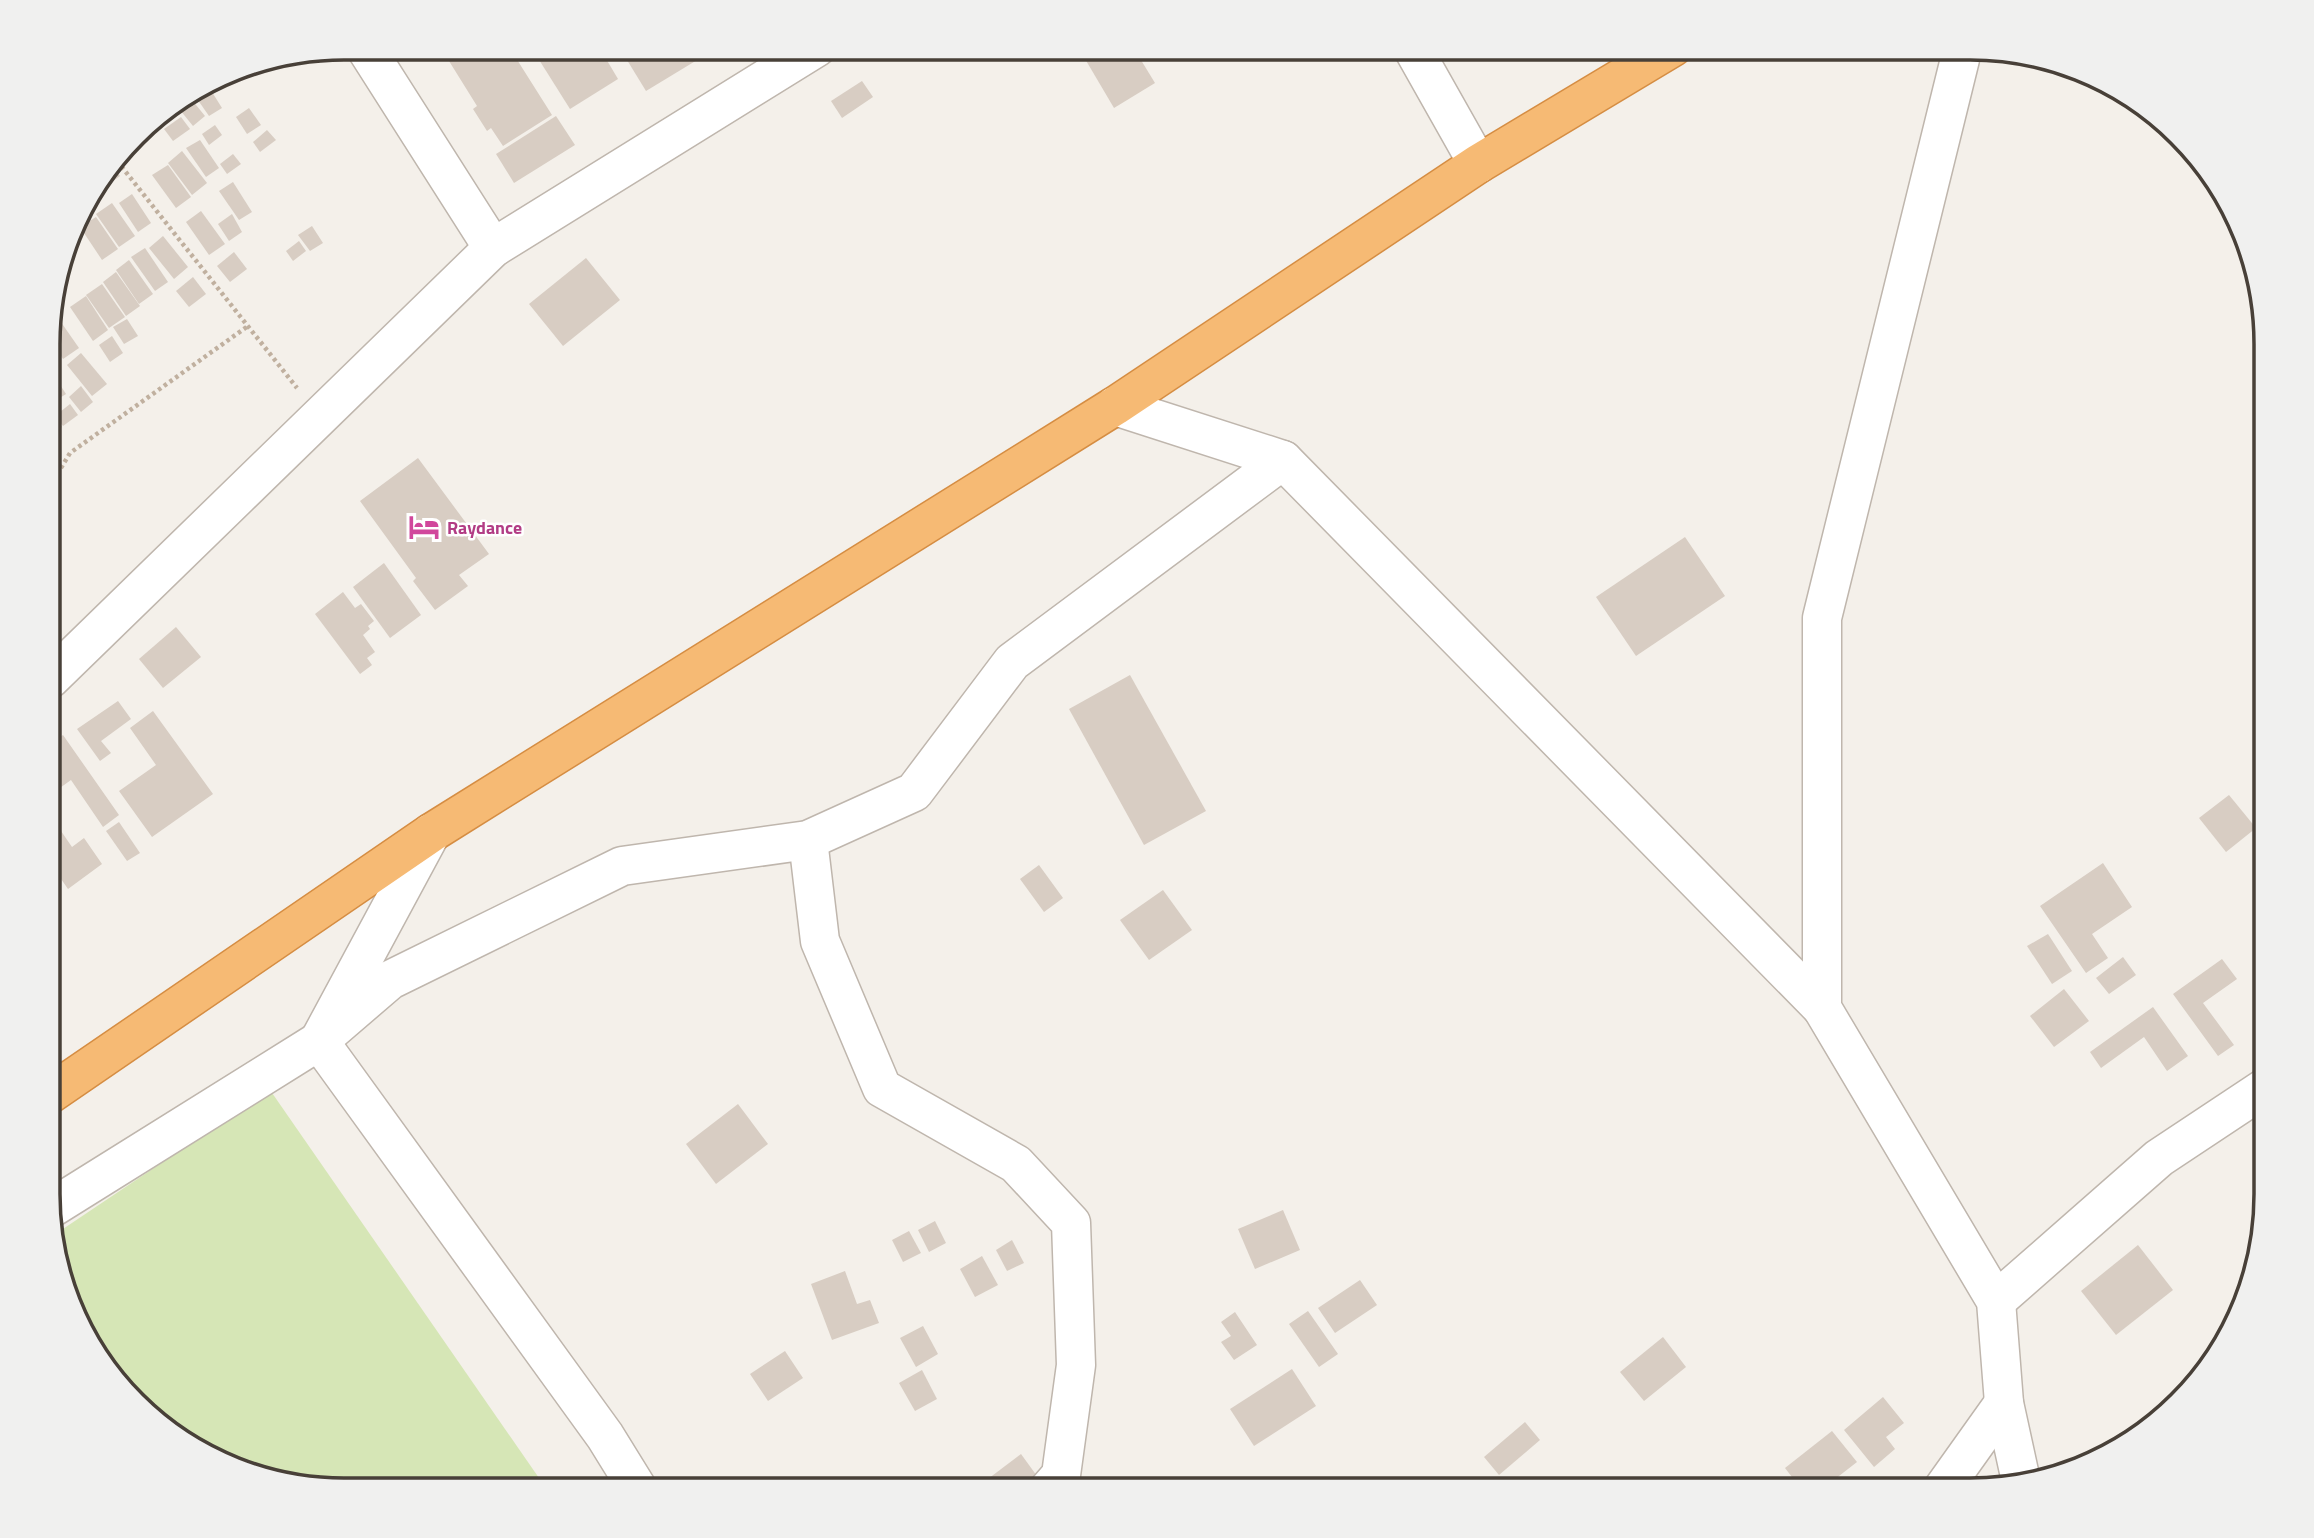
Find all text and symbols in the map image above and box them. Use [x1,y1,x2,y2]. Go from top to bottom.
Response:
hotel icon: Raydance [407,510,441,544]
place label: Raydance [447,514,522,541]

